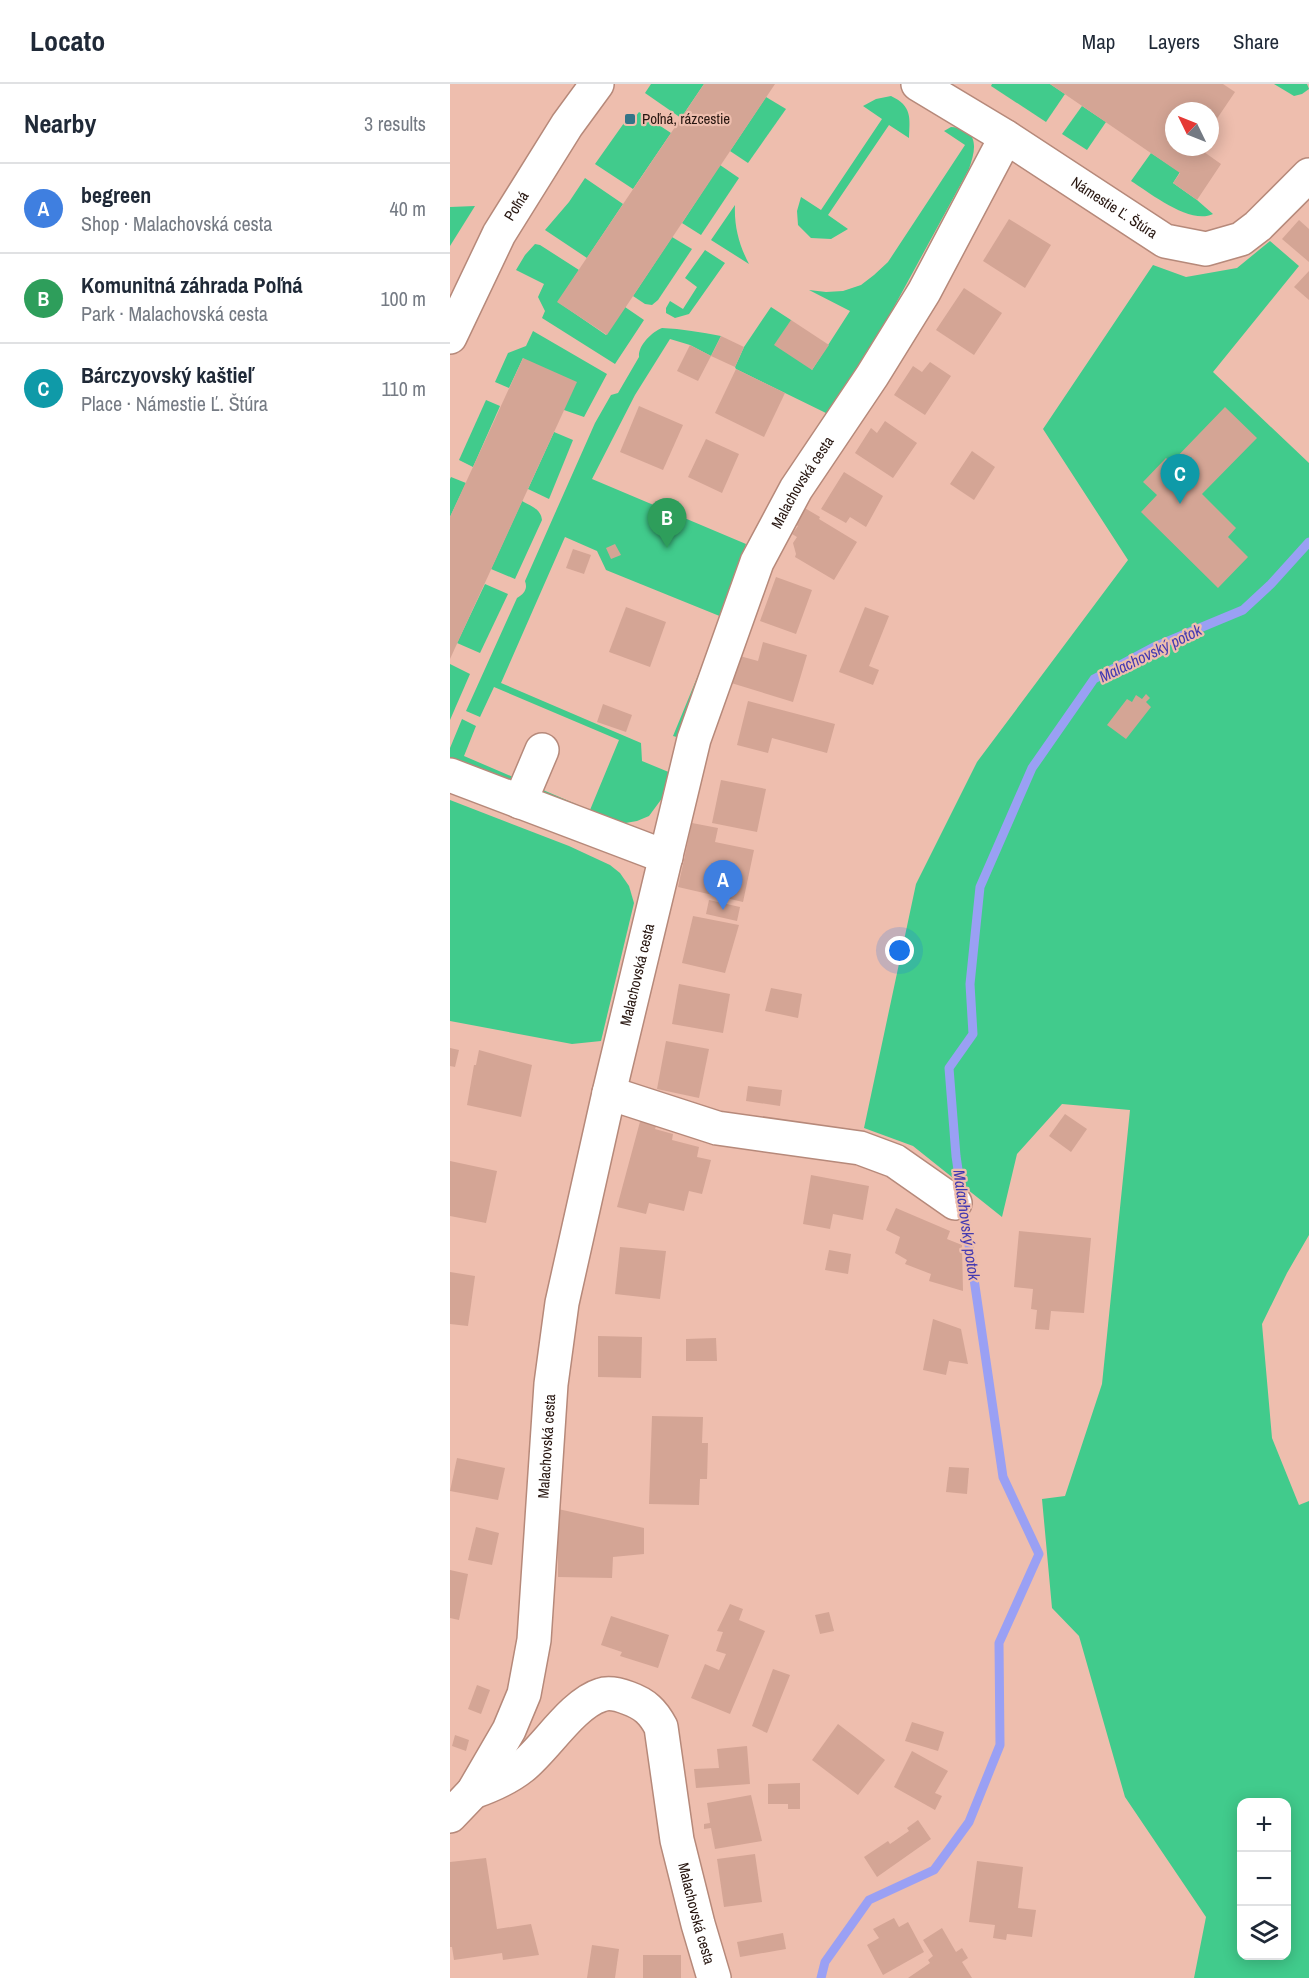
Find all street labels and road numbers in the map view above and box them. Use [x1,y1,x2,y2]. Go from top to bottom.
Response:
street label: Námestie Ľ. Štúra [1067,171,1162,243]
street label: Poľná [499,187,533,225]
street label: Malachovská cesta [766,432,839,532]
street label: Malachovská cesta [614,921,659,1028]
street label: Malachovská cesta [532,1393,560,1499]
street label: Malachovská cesta [673,1860,720,1967]

